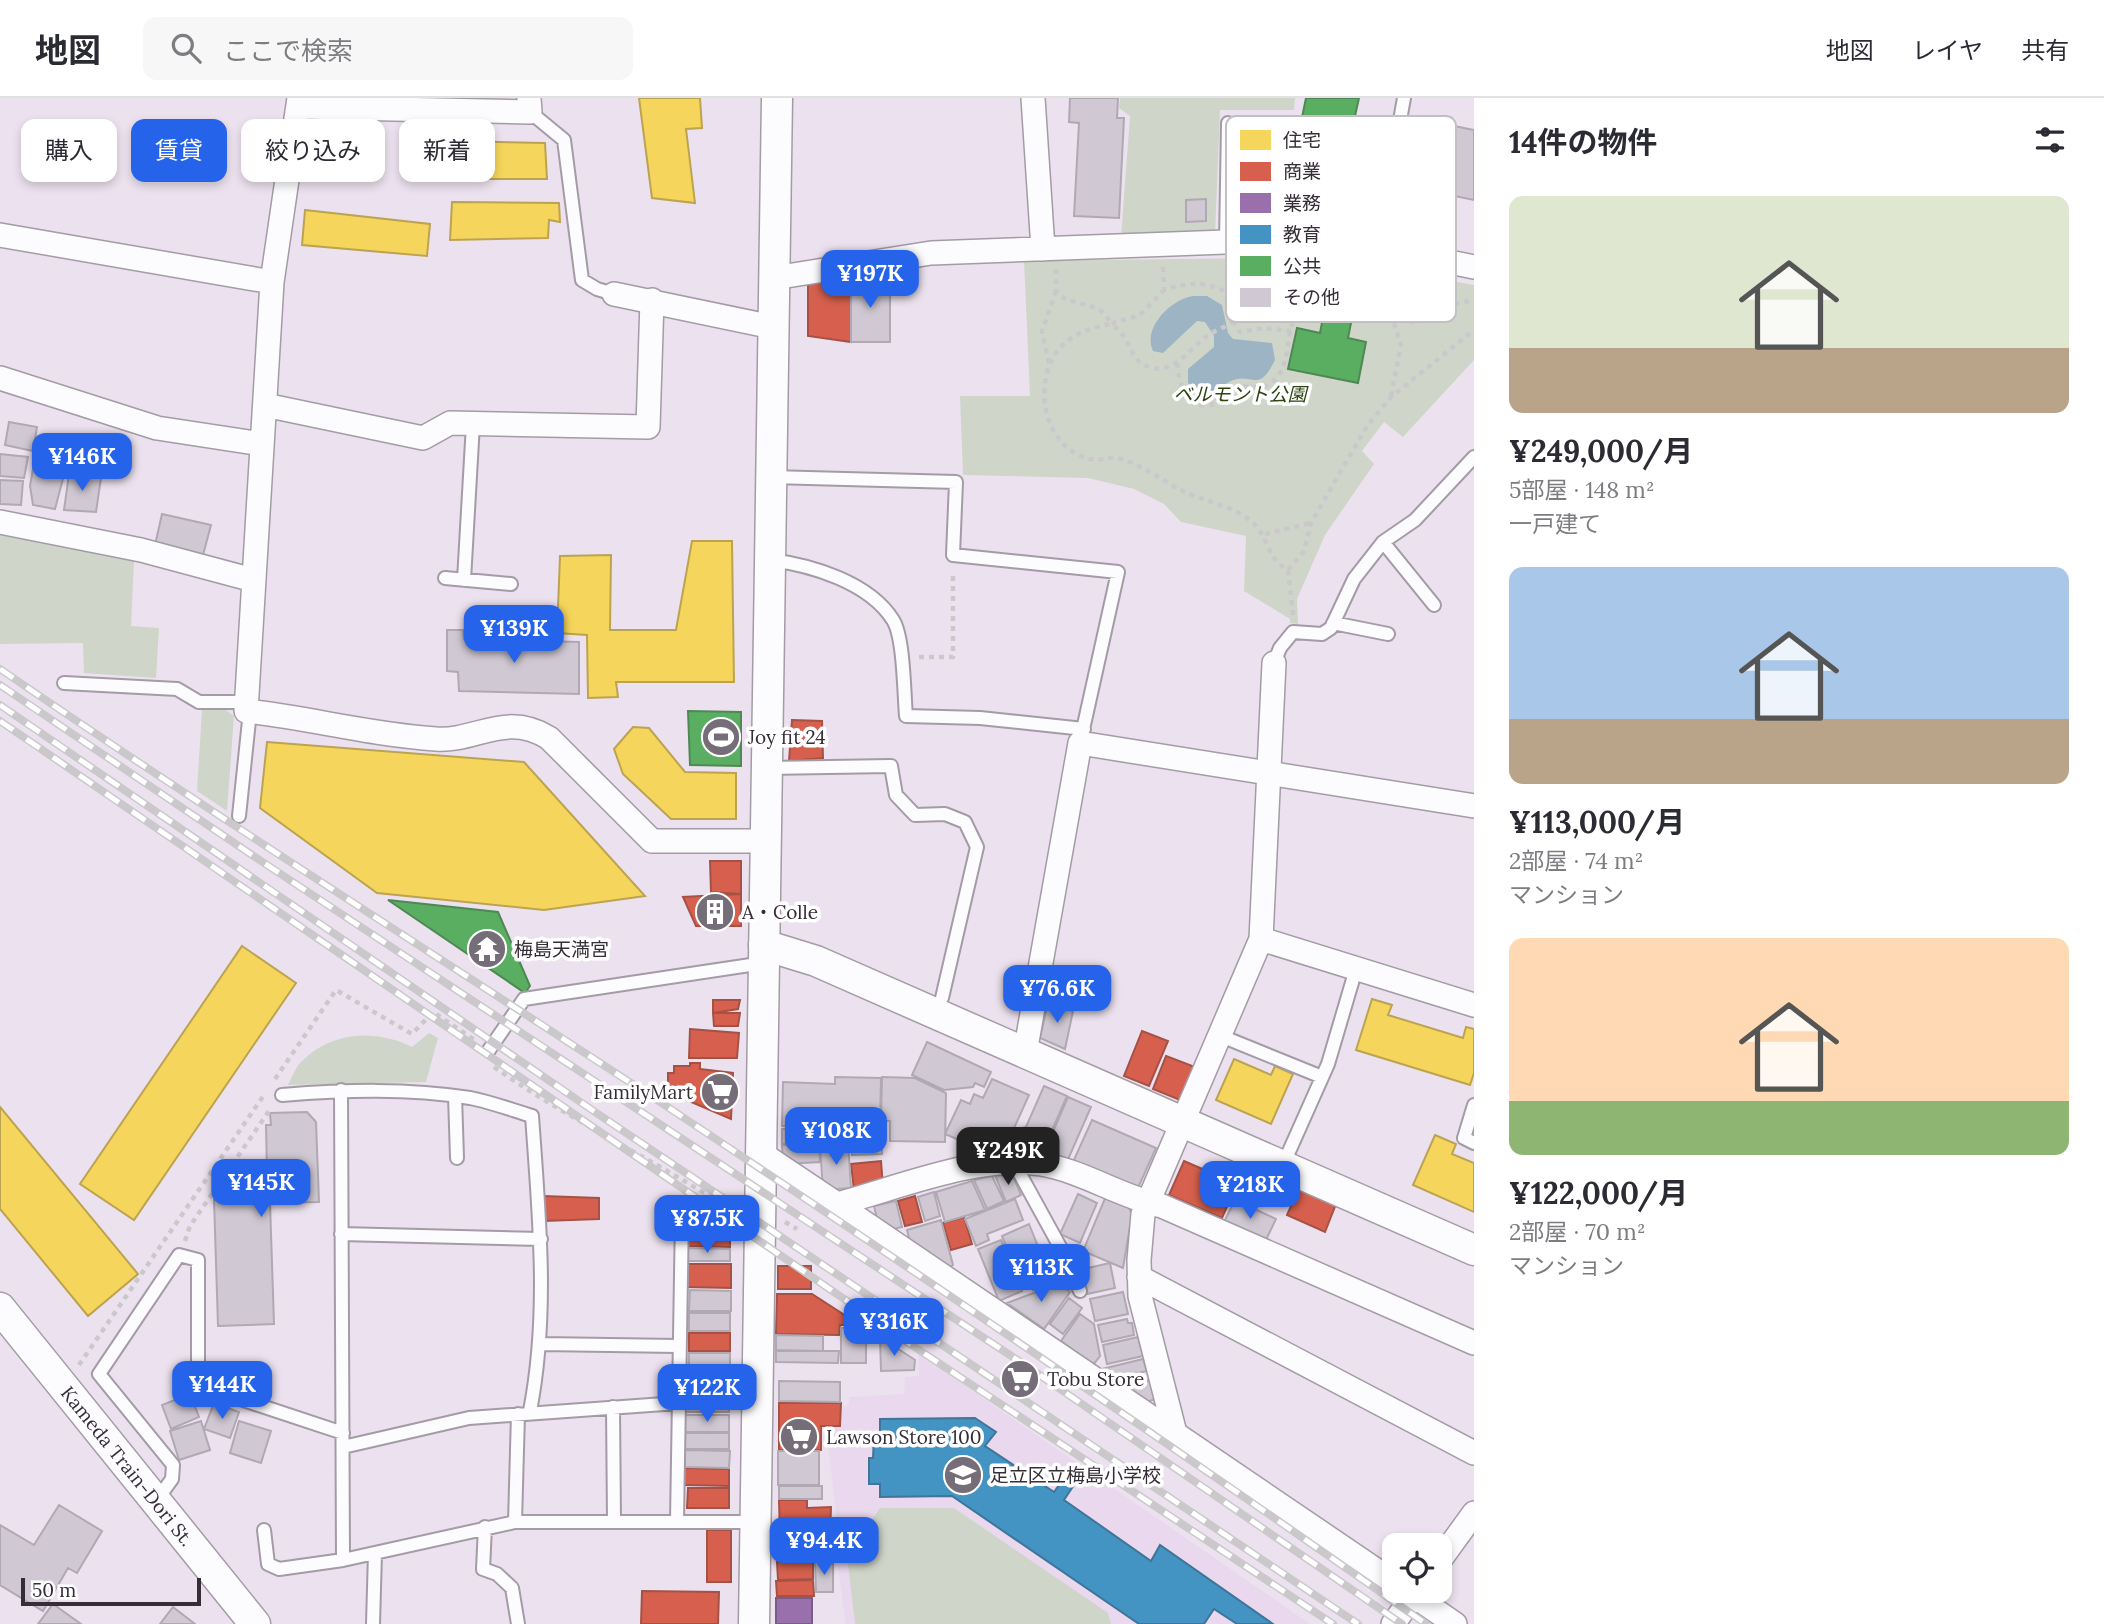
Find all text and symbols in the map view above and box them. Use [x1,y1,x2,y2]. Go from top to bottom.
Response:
search box [143,17,633,80]
text: 地図 [35,29,101,71]
icon: search [167,29,205,67]
text: ここで検索 [223,34,353,67]
text: 地図 [1826,35,1874,66]
text: レイヤ [1912,35,1983,66]
text: 共有 [2021,35,2069,66]
legend [1226,116,1456,322]
chip: 購入 [21,119,117,182]
chip: 賃貸 [131,119,227,182]
chip: 絞り込み [241,119,385,182]
chip: 新着 [399,119,495,182]
icon: filters [2031,121,2069,159]
text: 14件の物件 [1509,123,1658,161]
text: 住宅 [1283,128,1321,152]
text: 商業 [1283,159,1321,183]
text: 業務 [1283,191,1321,215]
text: 教育 [1283,222,1321,246]
icon: home [1726,242,1852,368]
pin: ¥197K [821,250,919,310]
text: 公共 [1283,254,1321,278]
text: ¥197K [837,258,903,287]
text: その他 [1283,285,1340,309]
park label: ベルモント公園 [1173,382,1309,406]
text: ¥249,000/月 [1509,432,1693,470]
pin: ¥146K [33,434,131,493]
text: ¥146K [48,441,116,470]
text: 5部屋 · 148 m² [1509,475,1655,504]
text: 一戸建て [1509,509,1601,538]
pin: ¥139K [465,606,563,665]
text: ¥139K [480,613,548,642]
icon: home [1726,613,1852,739]
sports icon: Joy fit 24 [700,716,742,758]
place label: Joy fit 24 [747,725,826,749]
text: ¥113,000/月 [1509,803,1685,841]
text: 2部屋 · 74 m² [1509,846,1643,875]
text: マンション [1509,880,1624,909]
building icon: A・Colle [694,891,736,933]
place label: A・Colle [741,900,818,924]
temple icon: 梅島天満宮 [466,928,508,970]
place label: 梅島天満宮 [514,937,609,961]
pin: ¥76.6K [1000,965,1114,1025]
text: ¥76.6K [1019,973,1095,1002]
icon: home [1726,984,1852,1110]
supermarket icon: FamilyMart [699,1071,741,1113]
place label: FamilyMart [594,1080,694,1104]
pin: ¥108K [787,1108,885,1167]
text: ¥108K [801,1115,871,1144]
pin: ¥249K [959,1128,1057,1187]
text: ¥249K [972,1135,1044,1164]
pin: ¥145K [212,1160,310,1219]
pin: ¥218K [1201,1162,1299,1221]
text: ¥145K [227,1167,295,1196]
text: ¥218K [1216,1169,1284,1198]
text: ¥122,000/月 [1509,1174,1688,1212]
pin: ¥87.5K [650,1196,764,1255]
text: ¥87.5K [670,1203,744,1232]
text: 2部屋 · 70 m² [1509,1217,1646,1246]
pin: ¥113K [992,1244,1090,1304]
text: マンション [1509,1251,1624,1280]
text: ¥113K [1009,1252,1073,1281]
pin: ¥316K [845,1298,943,1358]
text: ¥316K [860,1306,928,1335]
supermarket icon: Tobu Store [999,1358,1041,1400]
pin: ¥144K [173,1362,271,1421]
pin: ¥122K [658,1364,756,1424]
place label: Tobu Store [1047,1367,1144,1391]
text: ¥144K [188,1369,256,1398]
text: ¥122K [674,1372,740,1401]
street label: Kameda Train-Dori St. [56,1381,199,1551]
supermarket icon: Lawson Store 100 [778,1416,820,1458]
place label: Lawson Store 100 [826,1425,982,1449]
school or university icon: 足立区立梅島小学校 [942,1454,984,1496]
place label: 足立区立梅島小学校 [990,1463,1161,1487]
pin: ¥94.4K [767,1518,881,1577]
text: ¥94.4K [786,1525,862,1554]
map controls [1382,1533,1452,1603]
button: locate [1382,1533,1452,1603]
scale bar [21,1575,201,1607]
text: 50 m [32,1578,76,1602]

